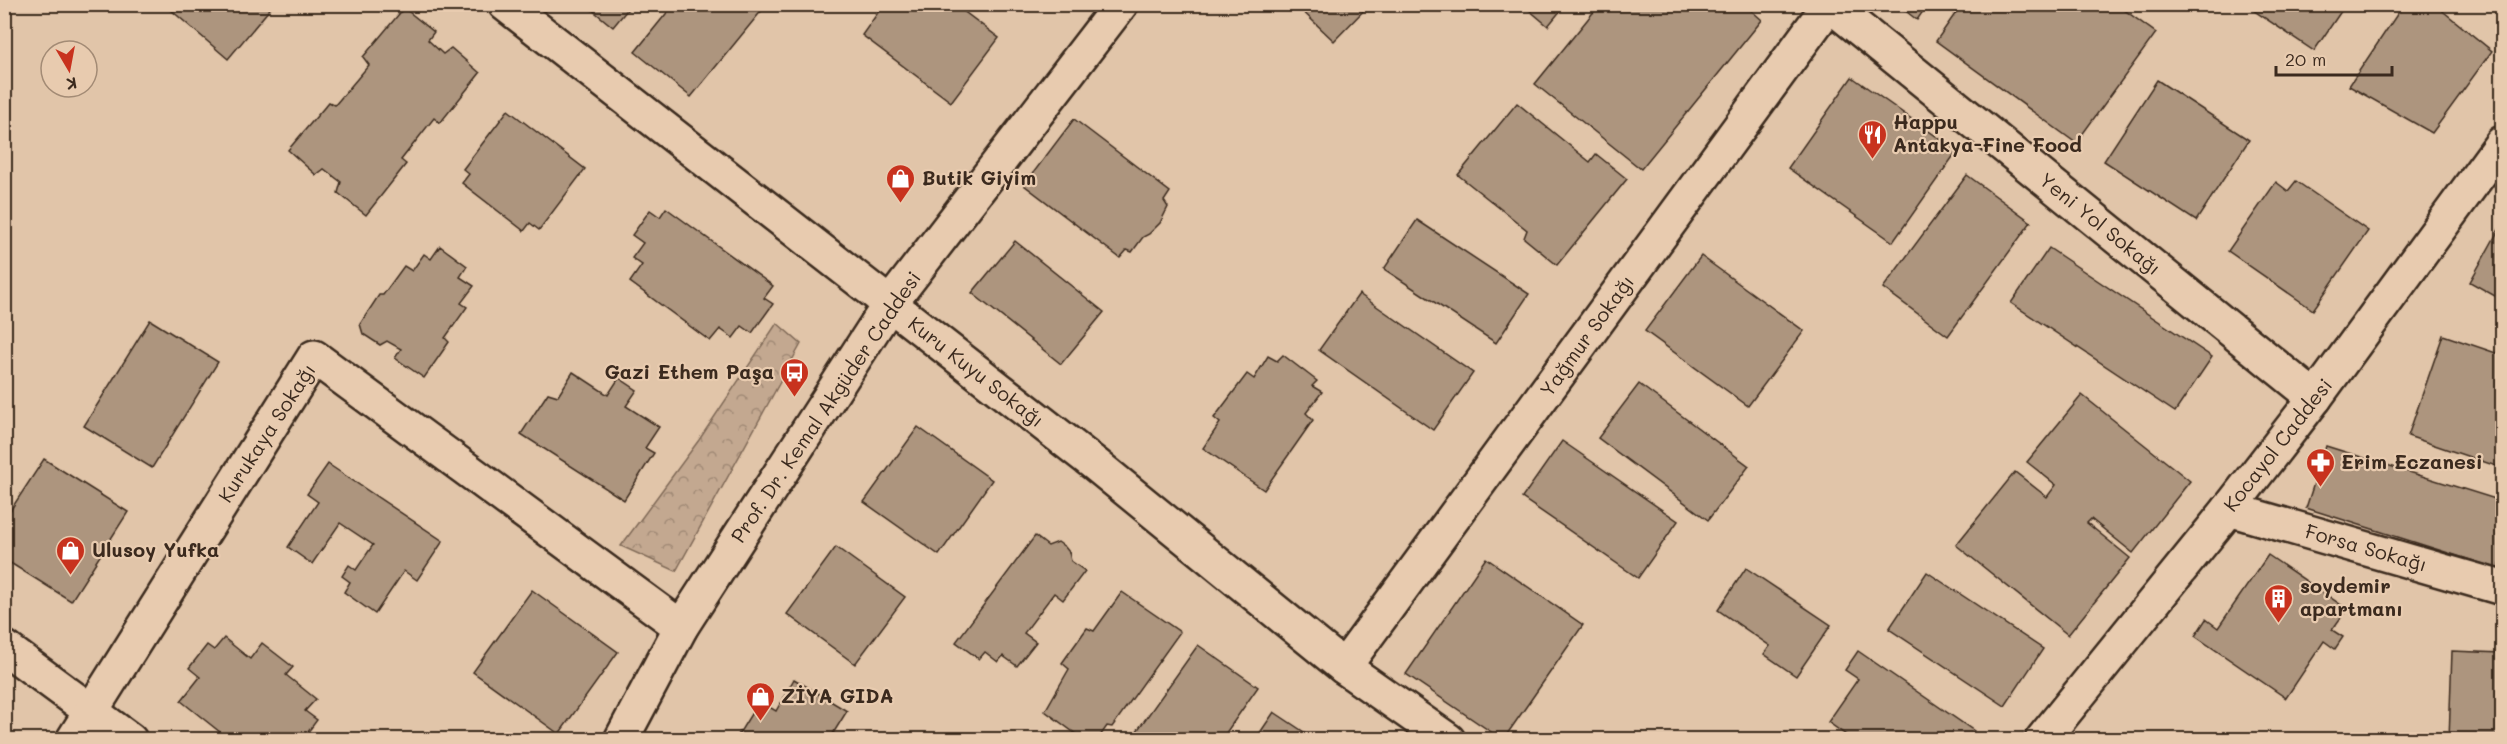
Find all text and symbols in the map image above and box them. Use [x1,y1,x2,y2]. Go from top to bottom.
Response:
north arrow [39,39,99,99]
scale bar [2276,39,2392,77]
text: 20 m [2285,47,2326,71]
text: K [65,73,79,96]
place label: Happu Antakya-Fine Food [1893,108,2082,157]
restaurant icon: Happu Antakya-Fine Food [1856,118,1888,160]
shop icon: Butik Giyim [885,162,917,204]
place label: Butik Giyim [922,164,1036,190]
street label: Yeni Yol Sokağı [2034,166,2167,280]
street label: Prof. Dr. Kemal Akgüder Caddesi [724,266,926,547]
street label: Yağmur Sokağı [1533,269,1639,402]
street label: Kuru Kuyu Sokağı [903,310,1050,432]
bus stop icon: Gazi Ethem Paşa [779,356,811,398]
street label: Kurukaya Sokağı [212,358,321,507]
place label: Gazi Ethem Paşa [604,358,774,385]
street label: Kocayol Caddesi [2217,372,2337,516]
pharmacy icon: Erim Eczanesi [2304,446,2336,488]
place label: Erim Eczanesi [2341,448,2483,474]
street label: Forsa Sokağı [2302,517,2430,577]
shop icon: Ulusoy Yufka [55,534,87,576]
place label: Ulusoy Yufka [92,536,219,562]
place label: soydemir apartmanı [2300,572,2403,621]
building icon: soydemir apartmanı [2263,582,2295,624]
shop icon: ZİYA GIDA [744,680,776,722]
place label: ZİYA GIDA [781,682,894,708]

